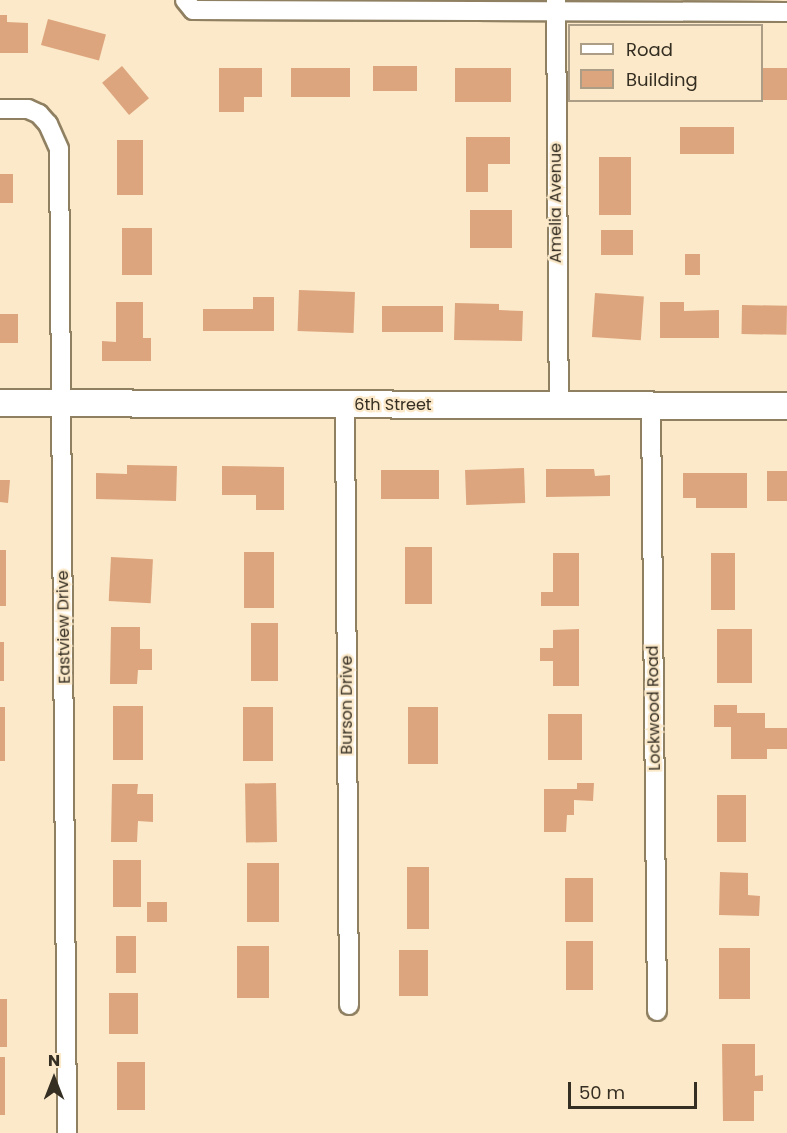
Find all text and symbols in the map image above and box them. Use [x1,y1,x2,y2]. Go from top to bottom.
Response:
legend [568,24,763,102]
text: Road [626,37,673,62]
text: Building [626,67,698,92]
street label: Amelia Avenue [546,143,566,263]
street label: 6th Street [354,395,432,415]
street label: Eastview Drive [53,570,75,684]
street label: Lockwood Road [643,645,665,771]
street label: Burson Drive [337,655,357,755]
north arrow [24,1049,84,1109]
text: N [48,1049,60,1072]
scale bar [571,1070,700,1108]
text: 50 m [579,1080,625,1105]

